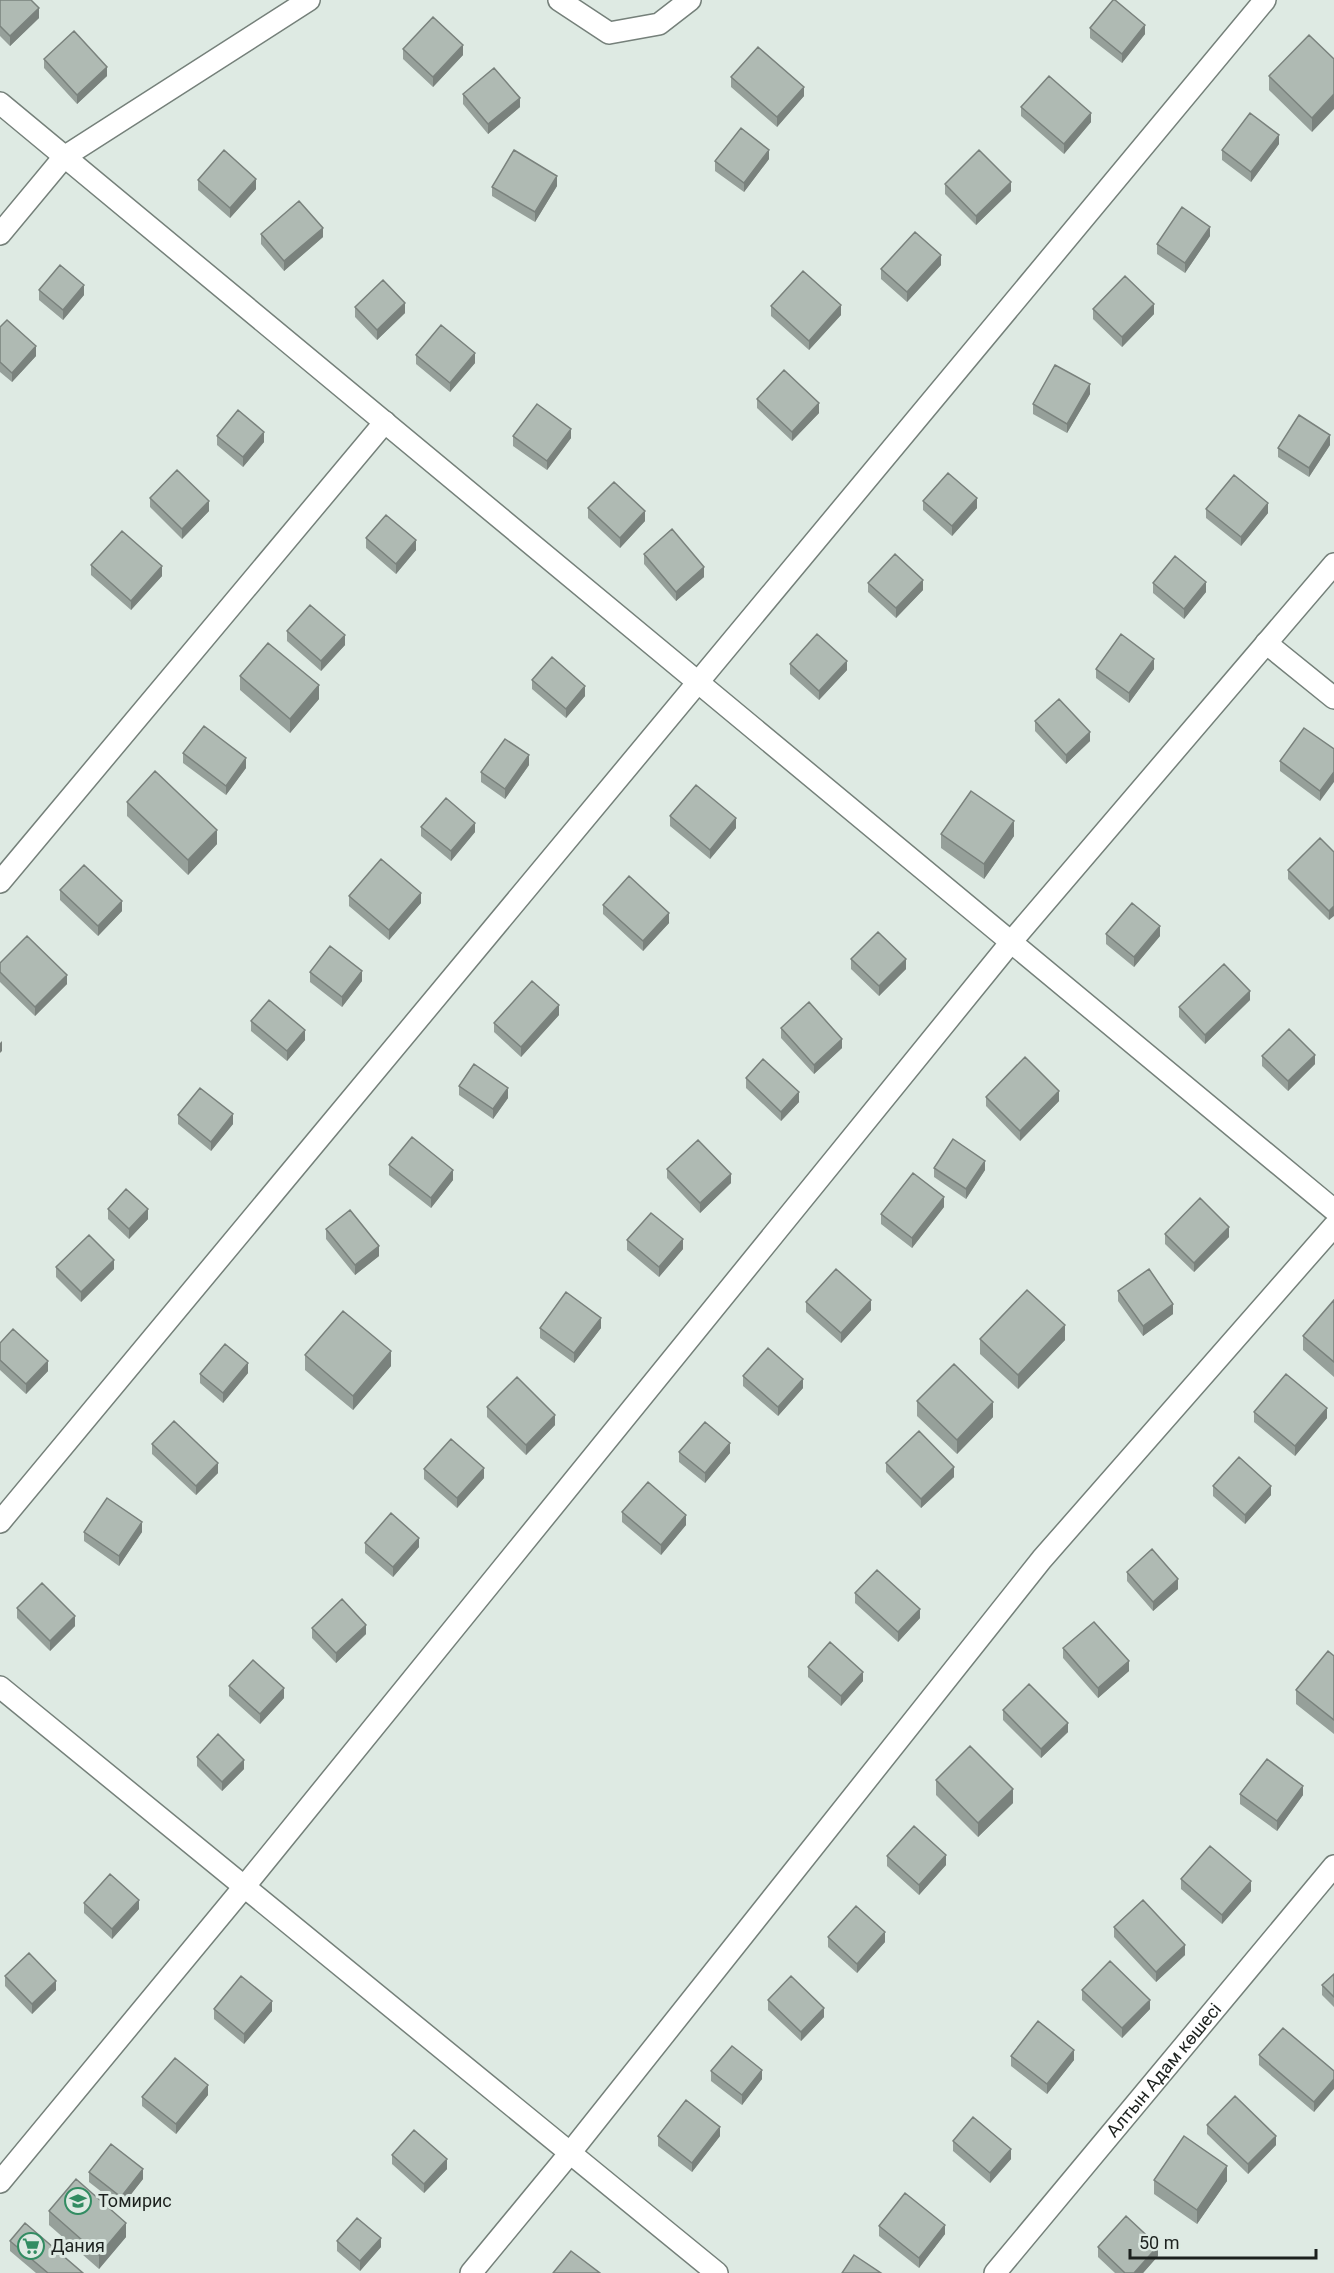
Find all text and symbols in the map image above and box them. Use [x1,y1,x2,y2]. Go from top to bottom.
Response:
street label: Алтын Адам көшесі [1102,1999,1225,2141]
school or university icon: Томирис [63,2186,93,2216]
place label: Томирис [98,2190,172,2211]
scale bar [1130,2222,1316,2260]
supermarket icon: Дания [16,2231,46,2261]
text: 50 m [1139,2232,1179,2253]
place label: Дания [51,2235,105,2256]

